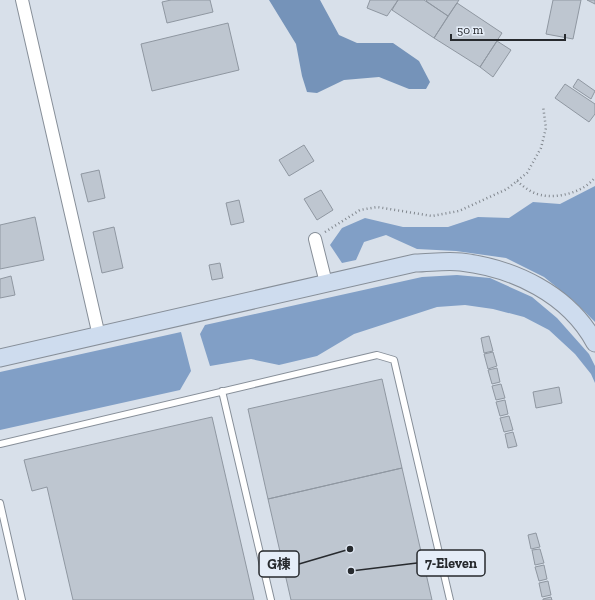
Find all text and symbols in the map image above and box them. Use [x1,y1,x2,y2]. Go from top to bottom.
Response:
scale bar [451,16,565,42]
text: 50 m [457,23,484,37]
callout: 7-Eleven [417,550,485,576]
callout: G棟 [259,551,299,577]
text: 7-Eleven [425,555,478,572]
text: G棟 [267,556,291,573]

